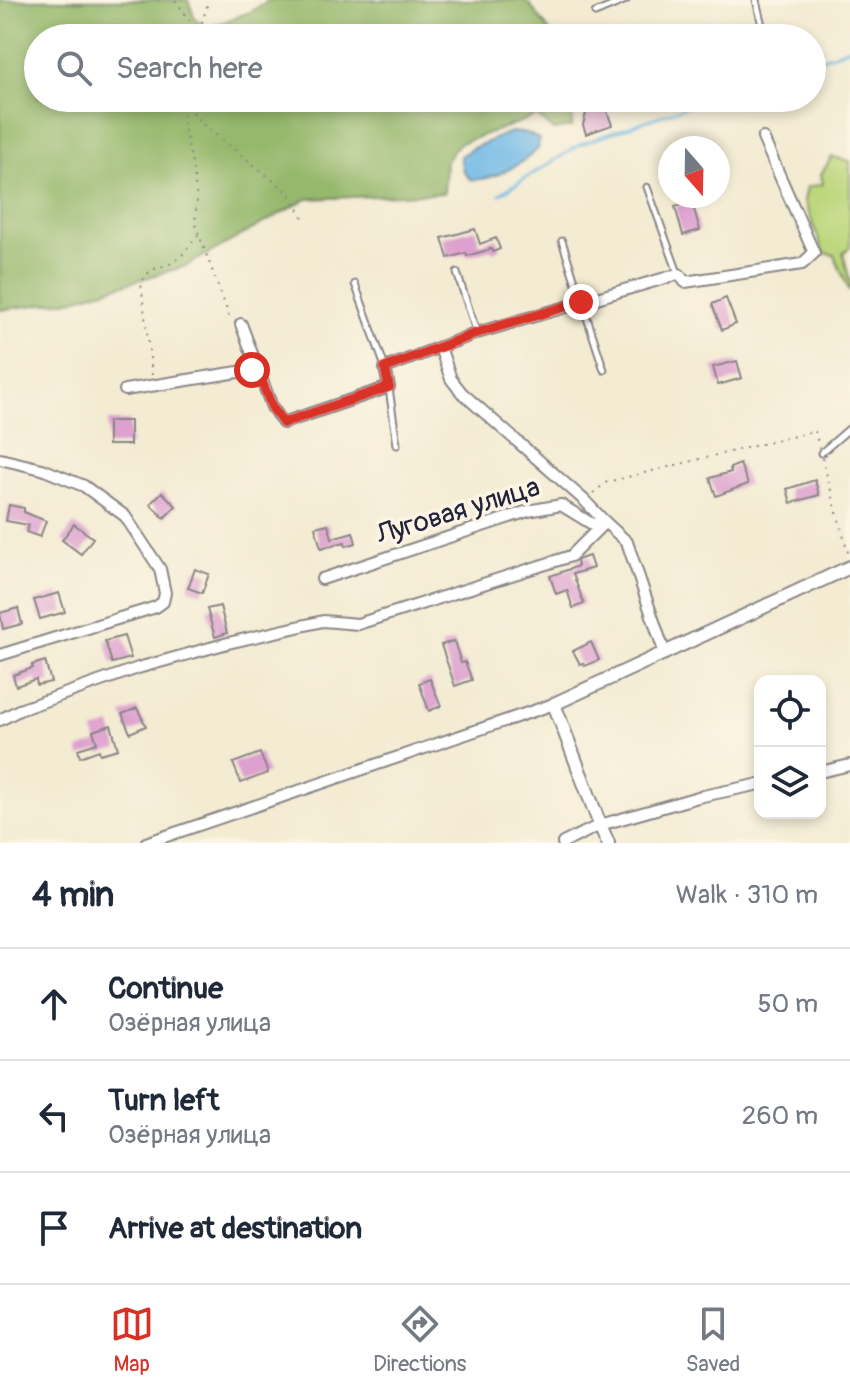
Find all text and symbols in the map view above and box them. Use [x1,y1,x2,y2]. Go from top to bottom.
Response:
search box [24,24,826,112]
icon: search [52,46,96,90]
text: Search here [116,50,263,87]
north arrow [658,136,730,208]
route end [563,284,599,320]
route start [234,352,270,388]
street label: Луговая улица [371,470,544,553]
map controls [754,675,826,819]
button: locate [754,675,826,747]
button: layers [754,747,826,819]
text: 4 min [32,874,114,917]
text: Walk · 310 m [676,879,818,911]
text: Continue [108,970,223,1007]
icon: ahead [32,982,76,1026]
text: 50 m [757,988,818,1020]
text: Озёрная улица [108,1007,271,1039]
text: Turn left [108,1082,219,1119]
icon: left [32,1094,76,1138]
text: 260 m [742,1100,818,1132]
text: Озёрная улица [108,1119,271,1151]
icon: arrive [32,1206,76,1250]
text: Arrive at destination [108,1210,362,1247]
tab: Map [110,1302,154,1378]
tab: Directions [373,1302,466,1378]
tab: Saved [686,1302,740,1378]

